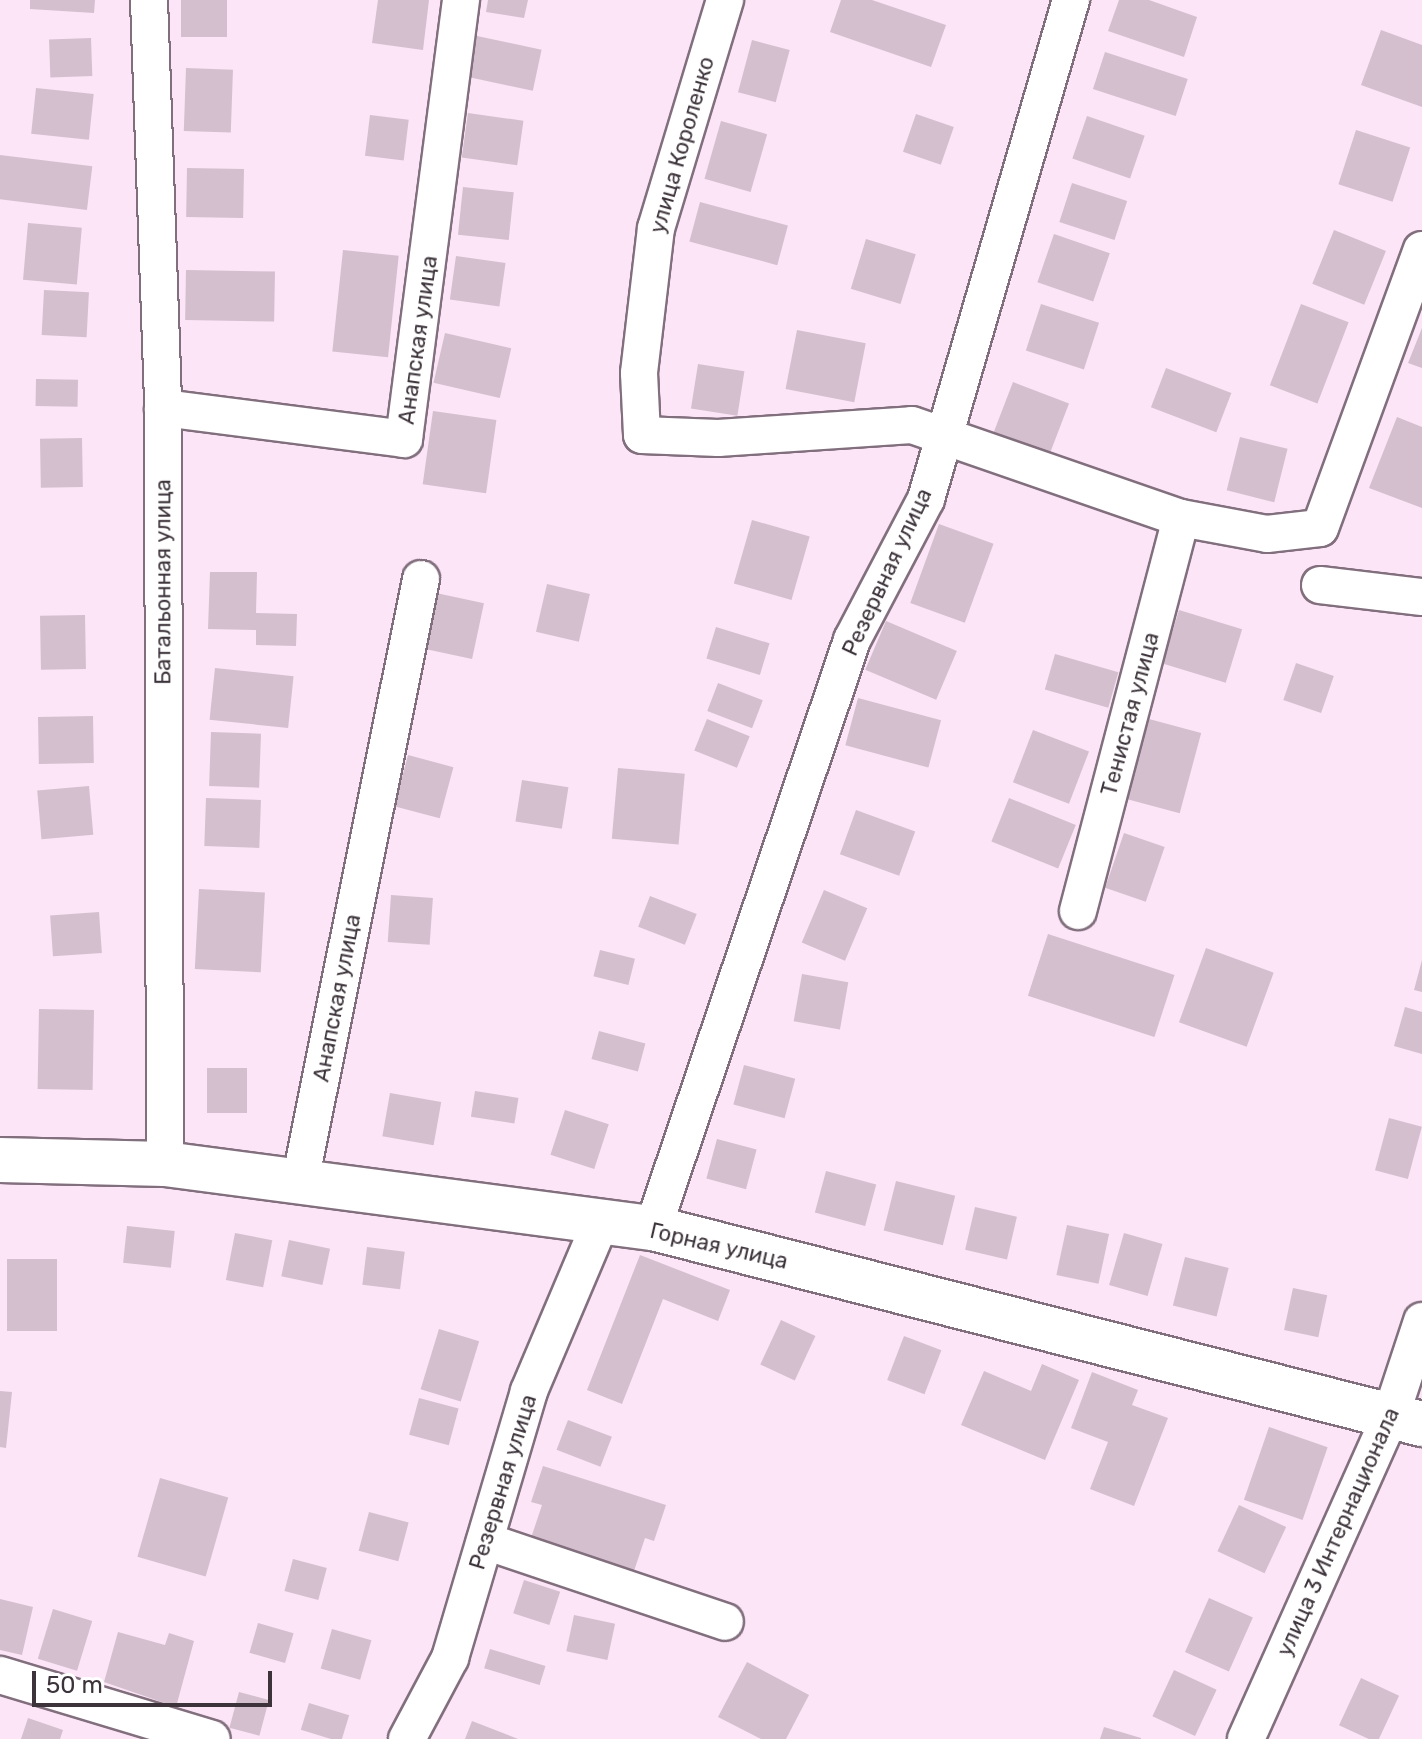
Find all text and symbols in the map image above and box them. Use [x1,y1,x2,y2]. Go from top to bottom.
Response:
street label: улица Короленко [644,54,720,236]
street label: Анапская улица [393,254,443,426]
street label: Батальонная улица [150,479,176,685]
street label: Резервная улица [837,484,937,660]
street label: Тенистая улица [1096,629,1164,799]
street label: Анапская улица [308,912,366,1084]
street label: Горная улица [647,1217,791,1275]
street label: Резервная улица [464,1391,542,1573]
street label: улица 3 Интернационала [1271,1404,1405,1660]
scale bar [36,1655,276,1705]
text: 50 m [46,1671,103,1699]

